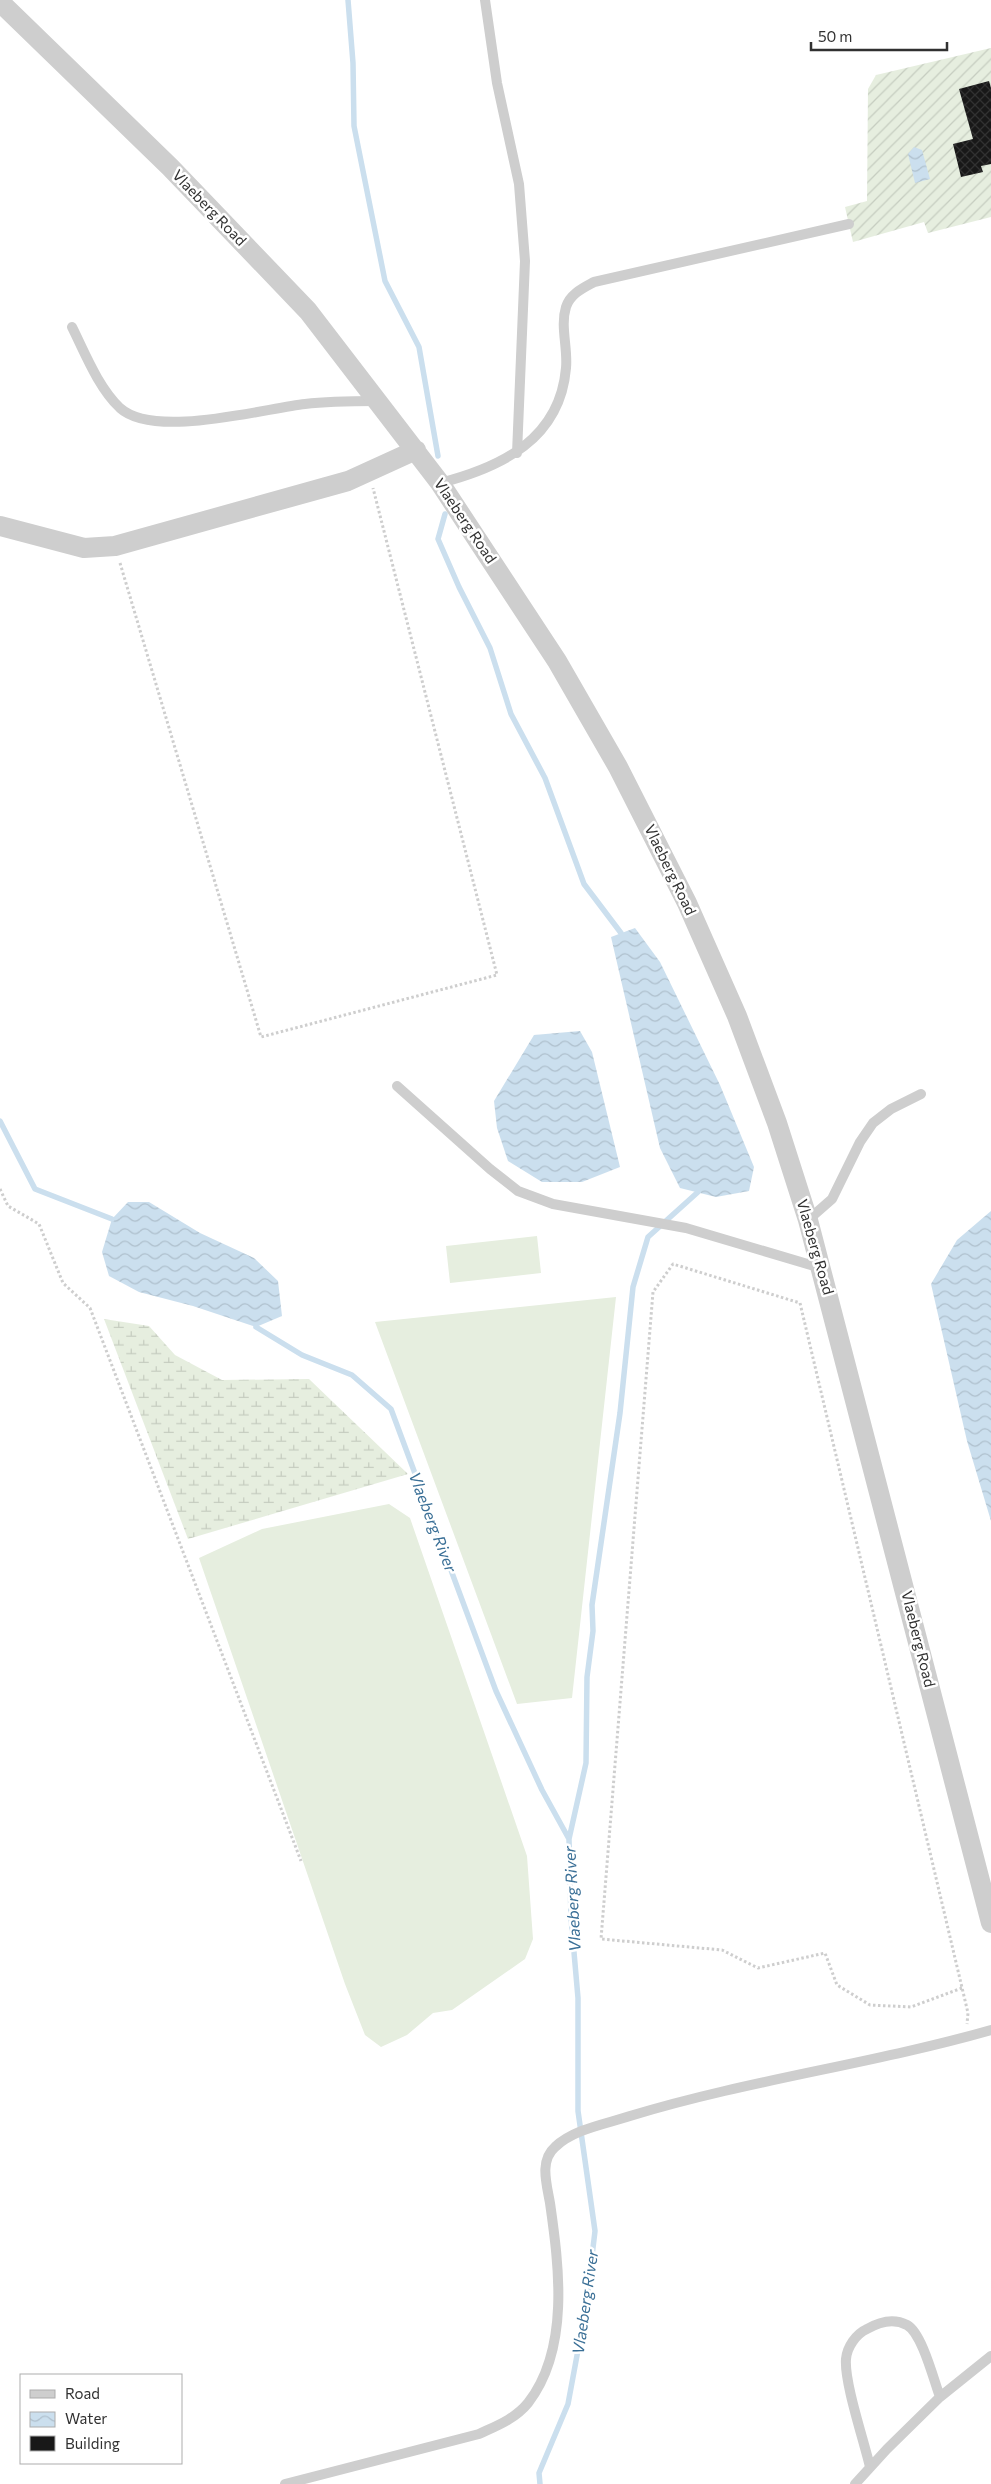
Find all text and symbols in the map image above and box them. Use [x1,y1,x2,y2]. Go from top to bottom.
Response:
scale bar [811,20,947,52]
text: 50 m [818,27,852,45]
street label: Vlaeberg Road [169,166,250,249]
street label: Vlaeberg Road [431,475,501,566]
street label: Vlaeberg Road [641,821,701,918]
street label: Vlaeberg Road [794,1197,838,1297]
water label: Vlaeberg River [406,1469,461,1575]
street label: Vlaeberg Road [898,1589,940,1689]
water label: Vlaeberg River [559,1845,584,1952]
water label: Vlaeberg River [568,2248,601,2356]
legend [20,2374,182,2464]
text: Road [65,2384,100,2402]
text: Water [65,2409,107,2427]
text: Building [65,2434,120,2452]

